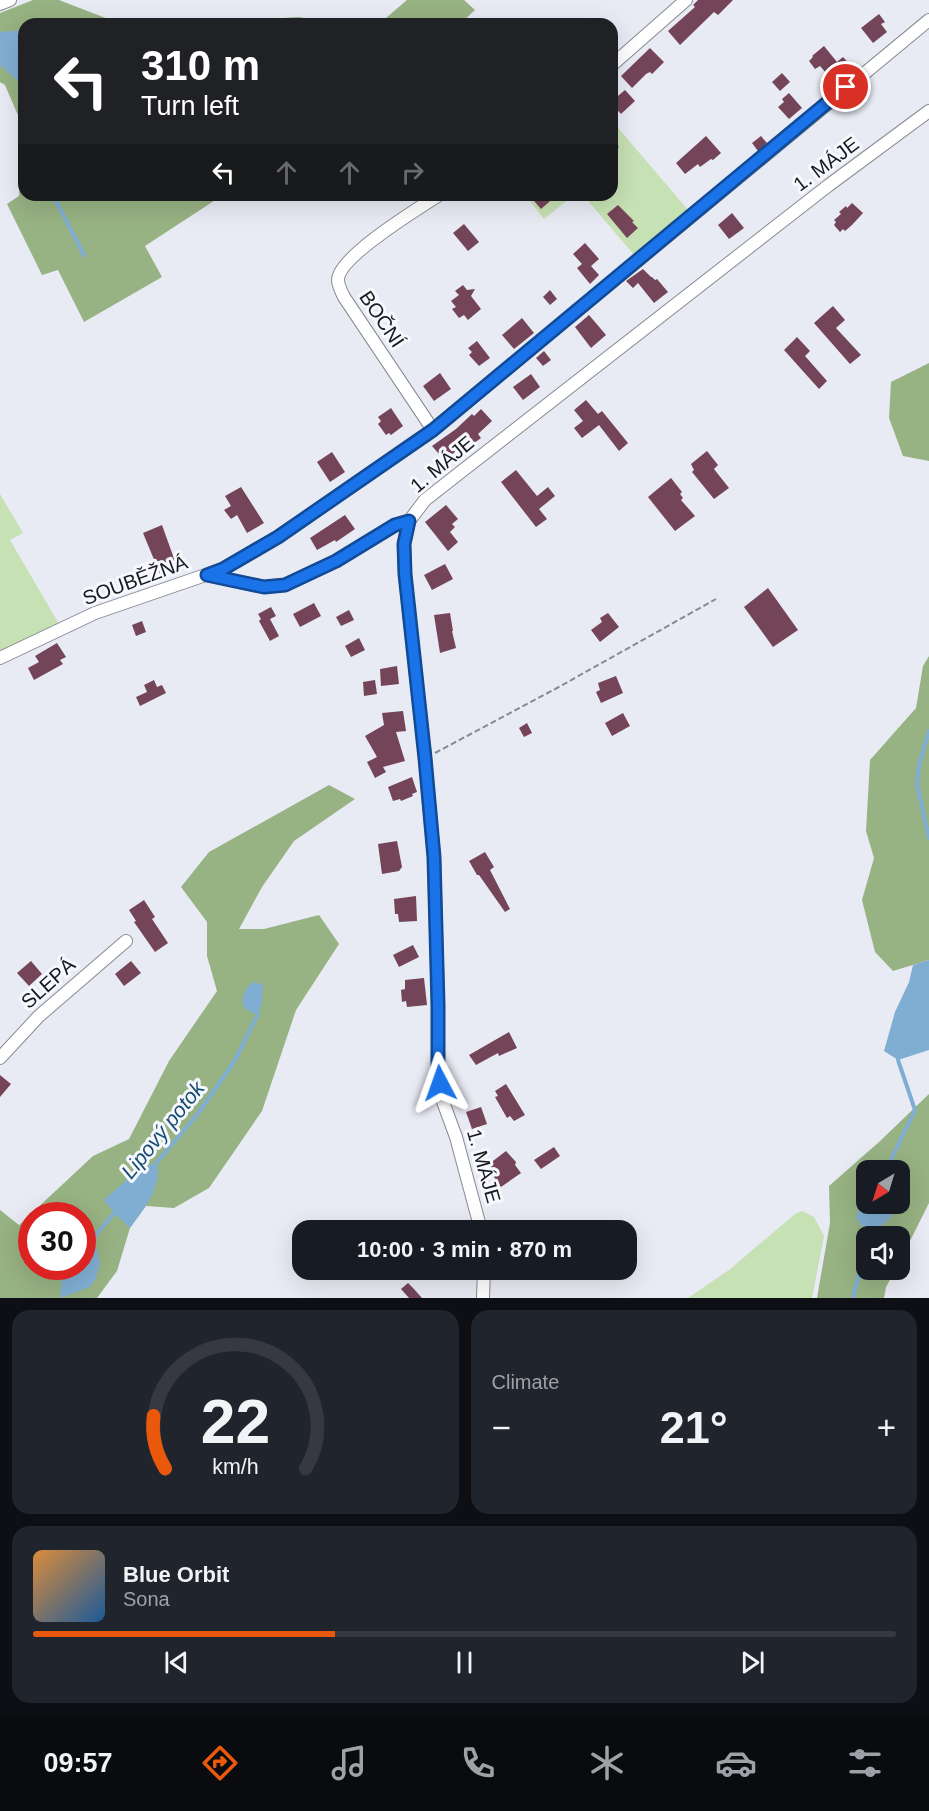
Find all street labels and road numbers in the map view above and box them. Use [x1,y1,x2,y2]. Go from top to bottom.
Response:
street label: 1. MÁJE [789,132,863,196]
street label: BOČNÍ [355,287,409,352]
street label: 1. MÁJE [406,431,478,497]
street label: SOUBĚŽNÁ [80,551,191,609]
street label: SLEPÁ [17,953,80,1013]
street label: 1. MÁJE [463,1127,505,1205]

